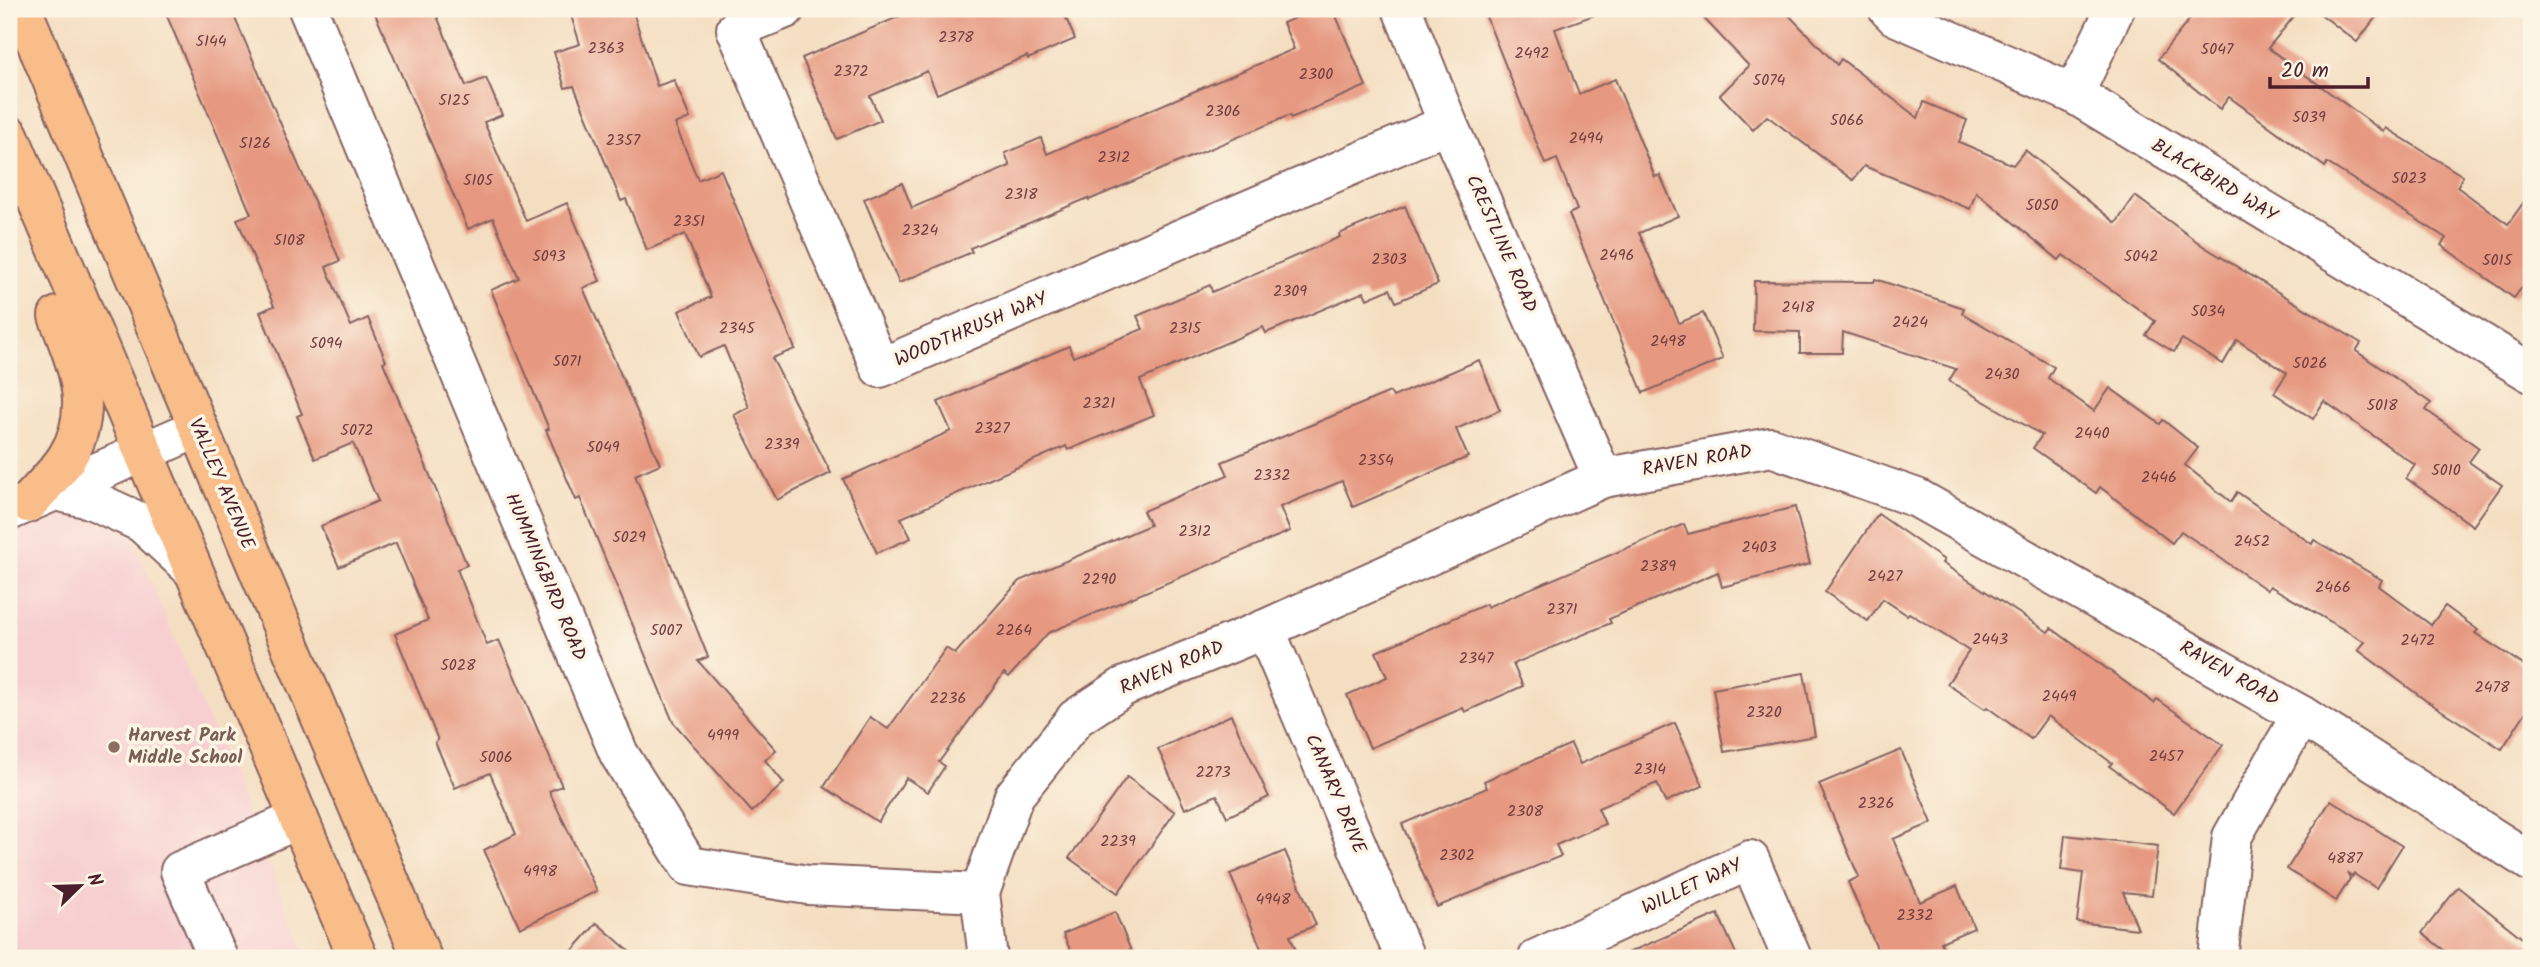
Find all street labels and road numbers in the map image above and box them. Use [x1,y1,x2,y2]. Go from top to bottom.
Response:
street label: BLACKBIRD WAY [2145,131,2284,231]
street label: CRESTLINE ROAD [1457,170,1545,318]
street label: WOODTHRUSH WAY [890,284,1053,376]
street label: VALLEY AVENUE [180,414,263,555]
street label: RAVEN ROAD [1640,437,1754,485]
street label: HUMMINGBIRD ROAD [496,488,594,666]
street label: RAVEN ROAD [1115,633,1229,703]
street label: RAVEN ROAD [2173,633,2285,715]
street label: CANARY DRIVE [1296,729,1374,859]
street label: WILLET WAY [1637,850,1748,923]

